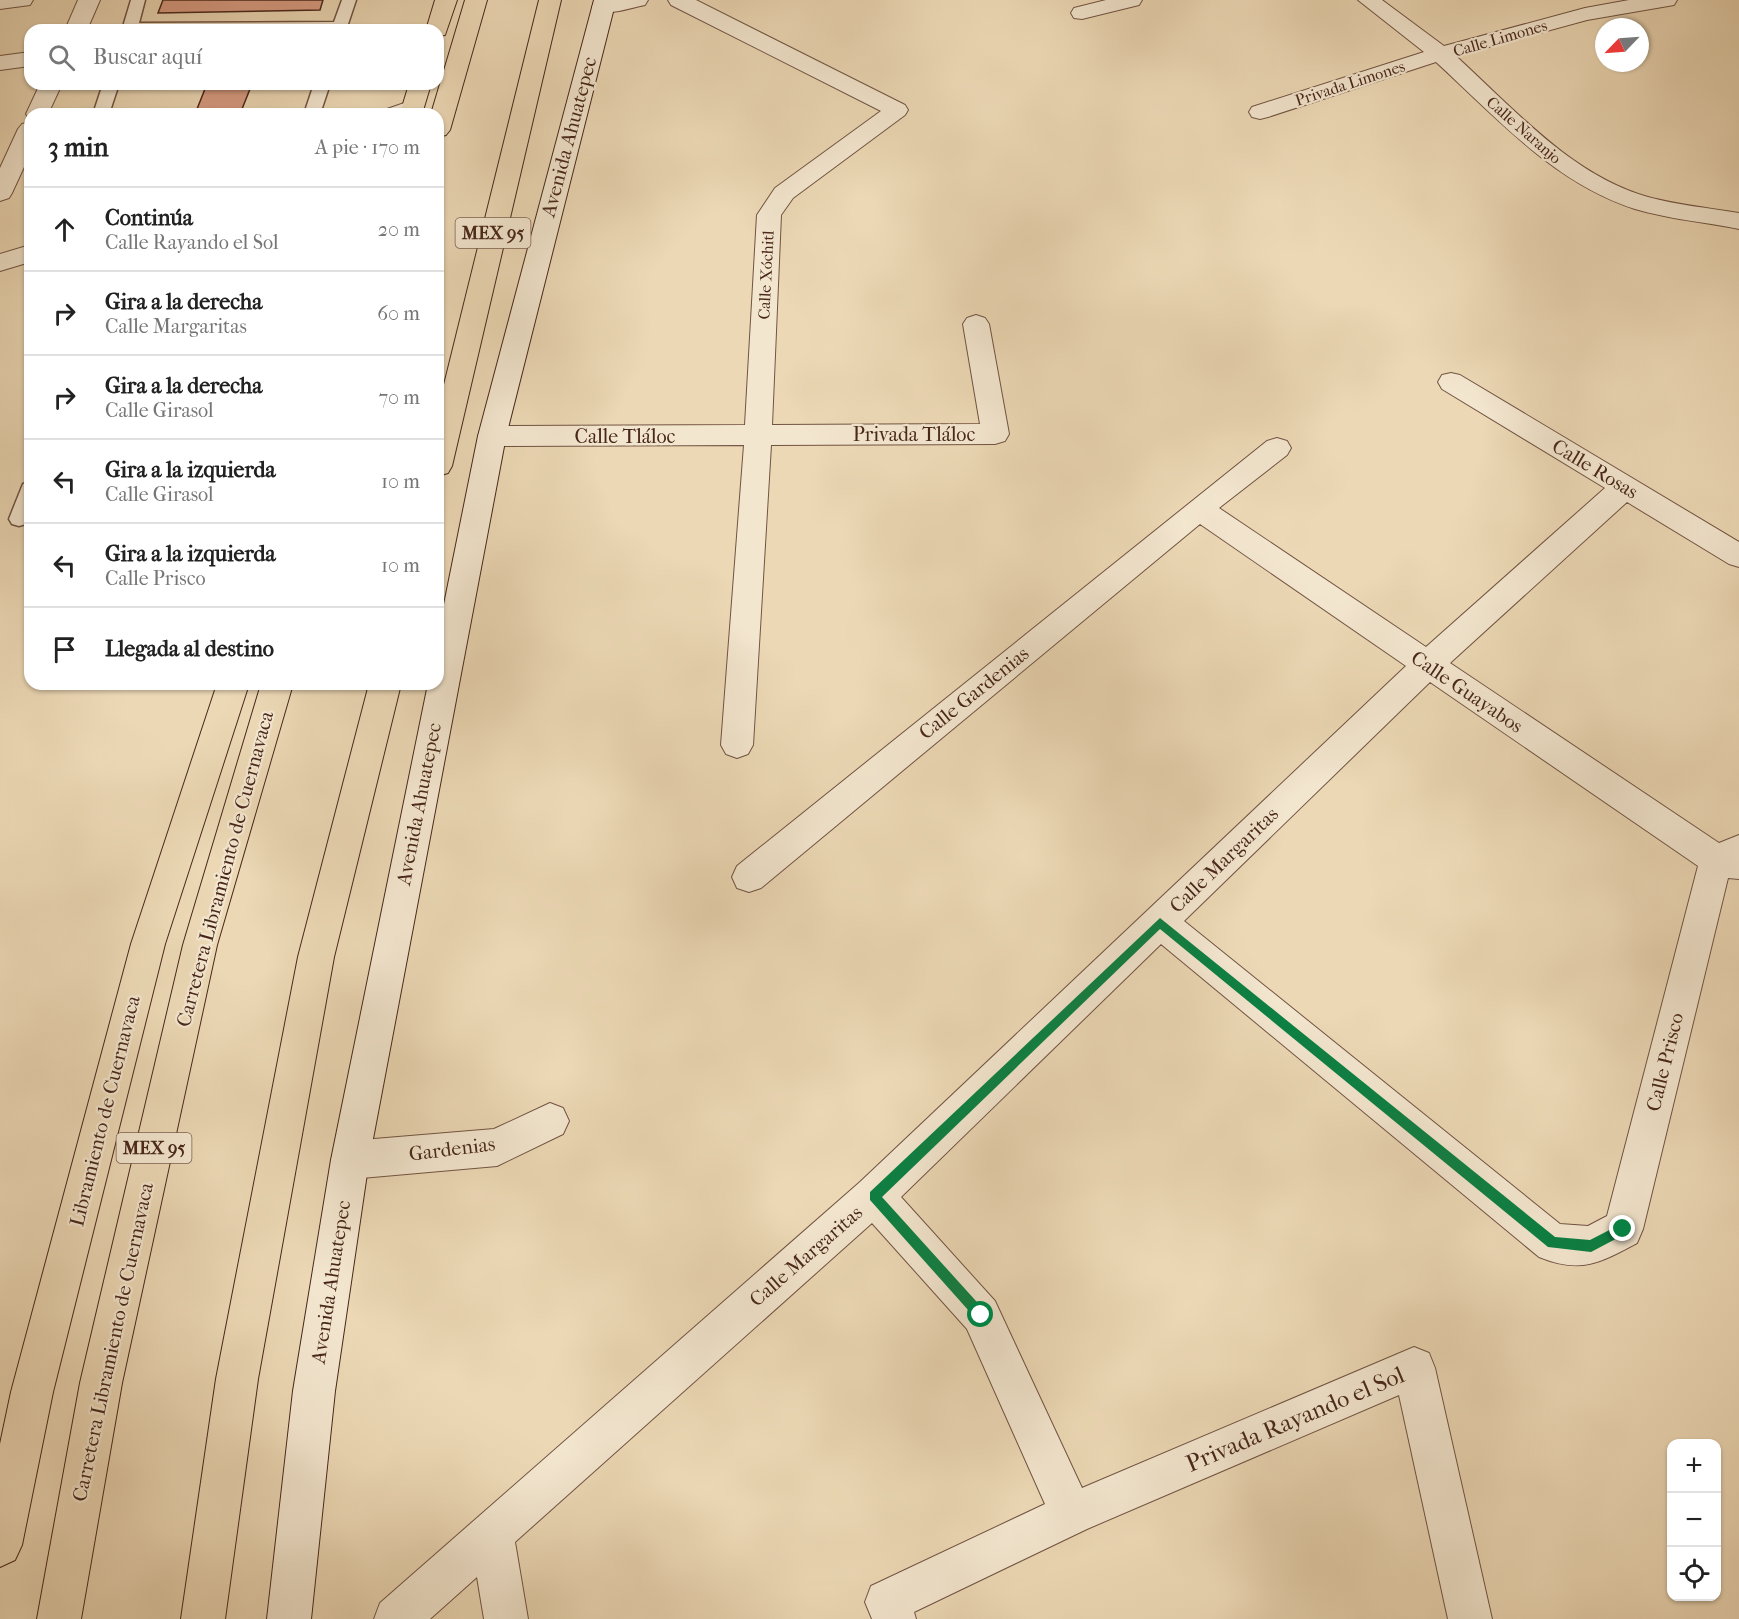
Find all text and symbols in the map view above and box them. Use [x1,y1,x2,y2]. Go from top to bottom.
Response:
street label: Calle Limones [1451,15,1549,60]
north arrow [1595,18,1649,72]
search box [24,24,444,90]
icon: search [45,41,78,74]
text: Buscar aquí [93,44,202,70]
street label: Avenida Ahuatepec [536,54,601,221]
street label: Privada Limones [1293,56,1407,110]
street label: Calle Naranjo [1483,92,1565,168]
text: 3 min [48,132,109,163]
text: A pie · 170 m [315,136,420,159]
text: Continúa [105,205,193,231]
icon: ahead [48,213,81,246]
text: 20 m [378,218,420,241]
road number: MEX 95 [456,218,530,248]
street label: Calle Xóchitl [754,229,778,320]
text: Calle Rayando el Sol [105,231,279,254]
text: Gira a la derecha [105,289,262,315]
icon: right [48,297,81,330]
text: 60 m [377,302,420,325]
text: Calle Margaritas [105,315,247,338]
text: Gira a la derecha [105,373,262,399]
icon: right [48,381,81,414]
text: 70 m [378,386,420,409]
text: Calle Girasol [105,399,214,422]
street label: Privada Tláloc [853,423,976,446]
street label: Calle Tláloc [575,425,676,448]
street label: Calle Rosas [1548,434,1642,504]
text: Gira a la izquierda [105,457,276,483]
icon: left [48,465,81,498]
text: 10 m [381,470,420,493]
text: Calle Girasol [105,483,214,506]
text: Gira a la izquierda [105,541,276,567]
icon: left [48,549,81,582]
text: 10 m [381,554,420,577]
text: Calle Prisco [105,567,206,590]
icon: arrive [48,633,81,666]
text: Llegada al destino [105,636,274,662]
street label: Calle Gardenias [915,642,1033,744]
street label: Calle Guayabos [1407,646,1527,738]
street label: Carretera Libramiento de Cuernavaca [172,708,278,1029]
street label: Avenida Ahuatepec [392,721,446,888]
street label: Calle Margaritas [1165,802,1283,918]
street label: Libramiento de Cuernavaca [65,993,145,1229]
street label: Calle Prisco [1642,1010,1688,1114]
street label: Gardenias [408,1132,496,1166]
road number: MEX 95 [116,1133,192,1163]
street label: Carretera Libramiento de Cuernavaca [68,1180,158,1504]
street label: Avenida Ahuatepec [307,1199,355,1366]
street label: Calle Margaritas [745,1201,867,1311]
route end [1609,1215,1635,1241]
route start [967,1301,993,1327]
street label: Privada Rayando el Sol [1182,1360,1409,1478]
map controls [1667,1439,1721,1601]
button: + [1667,1439,1721,1493]
button: − [1667,1493,1721,1547]
button: locate [1667,1547,1721,1601]

